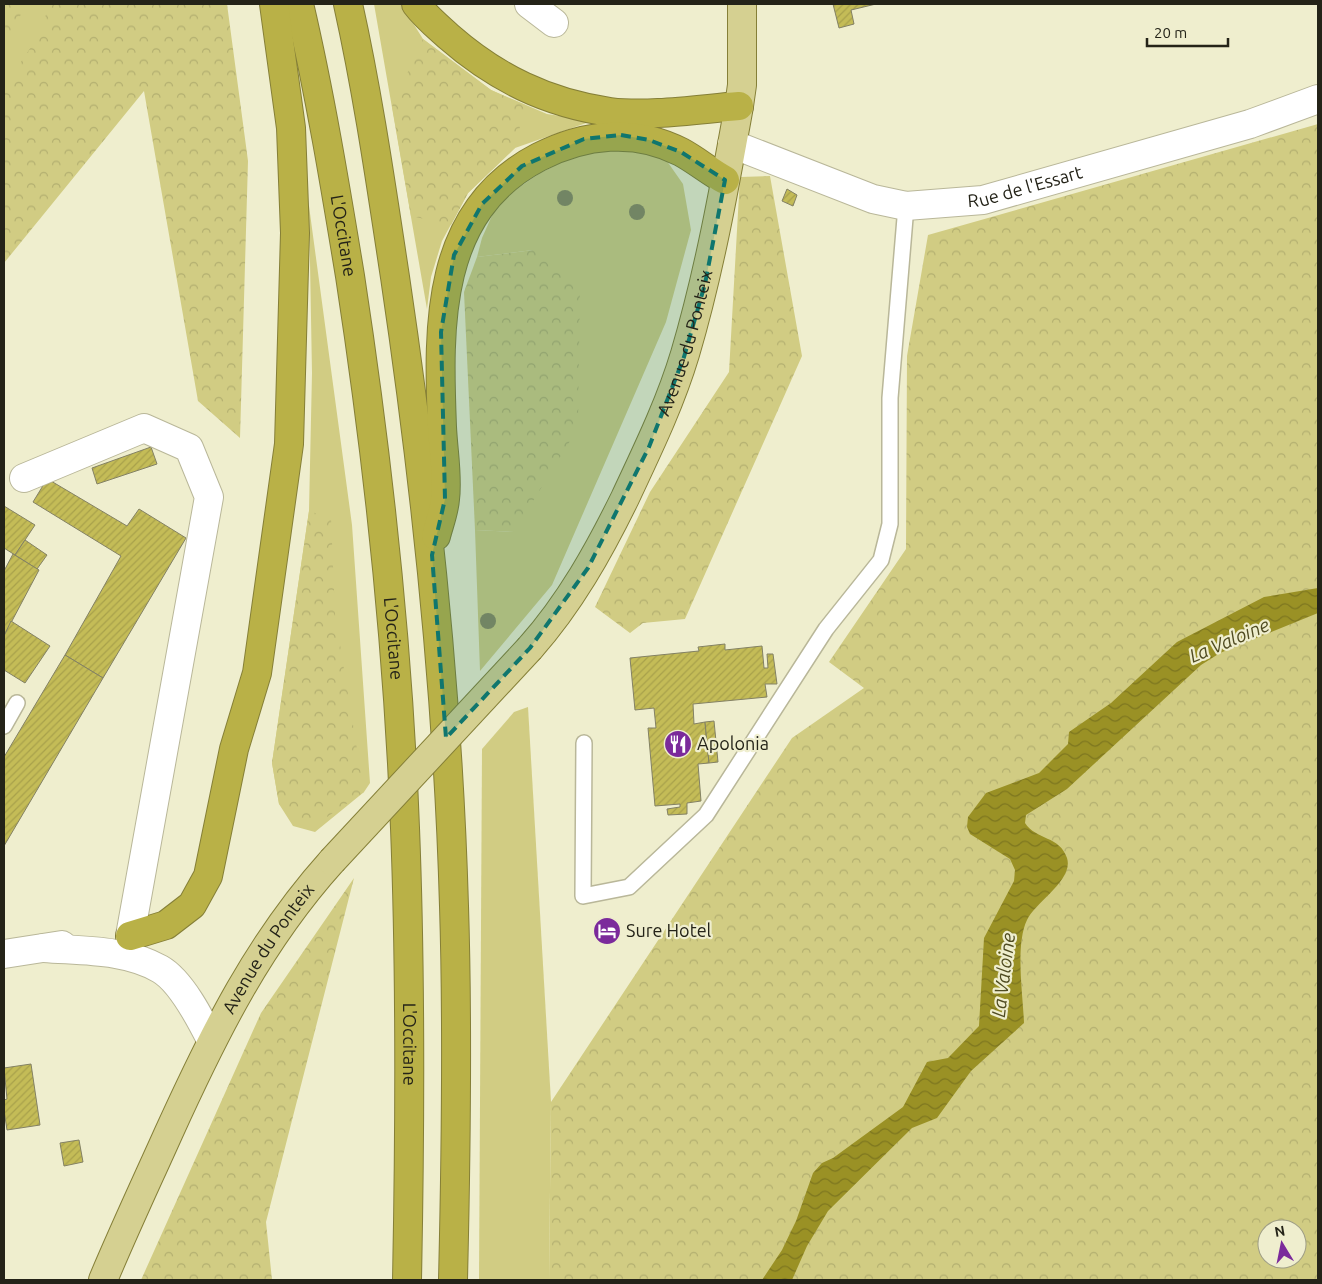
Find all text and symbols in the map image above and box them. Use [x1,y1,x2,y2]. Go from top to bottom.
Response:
scale bar [1147,15,1228,47]
text: 20 m [1154,24,1187,41]
street label: Rue de l'Essart [967,161,1084,210]
street label: L'Occitane [328,193,361,278]
street label: Avenue du Ponteix [653,268,716,419]
street label: L'Occitane [381,596,408,681]
water label: La Valoine [1186,613,1273,667]
restaurant icon: Apolonia [663,729,693,759]
place label: Apolonia [697,733,769,753]
street label: Avenue du Ponteix [218,879,318,1017]
hotel icon: Sure Hotel [592,916,622,946]
place label: Sure Hotel [626,920,712,940]
water label: La Valoine [987,931,1019,1018]
street label: L'Occitane [400,1003,420,1086]
north arrow [1257,1219,1307,1269]
text: N [1273,1222,1286,1240]

